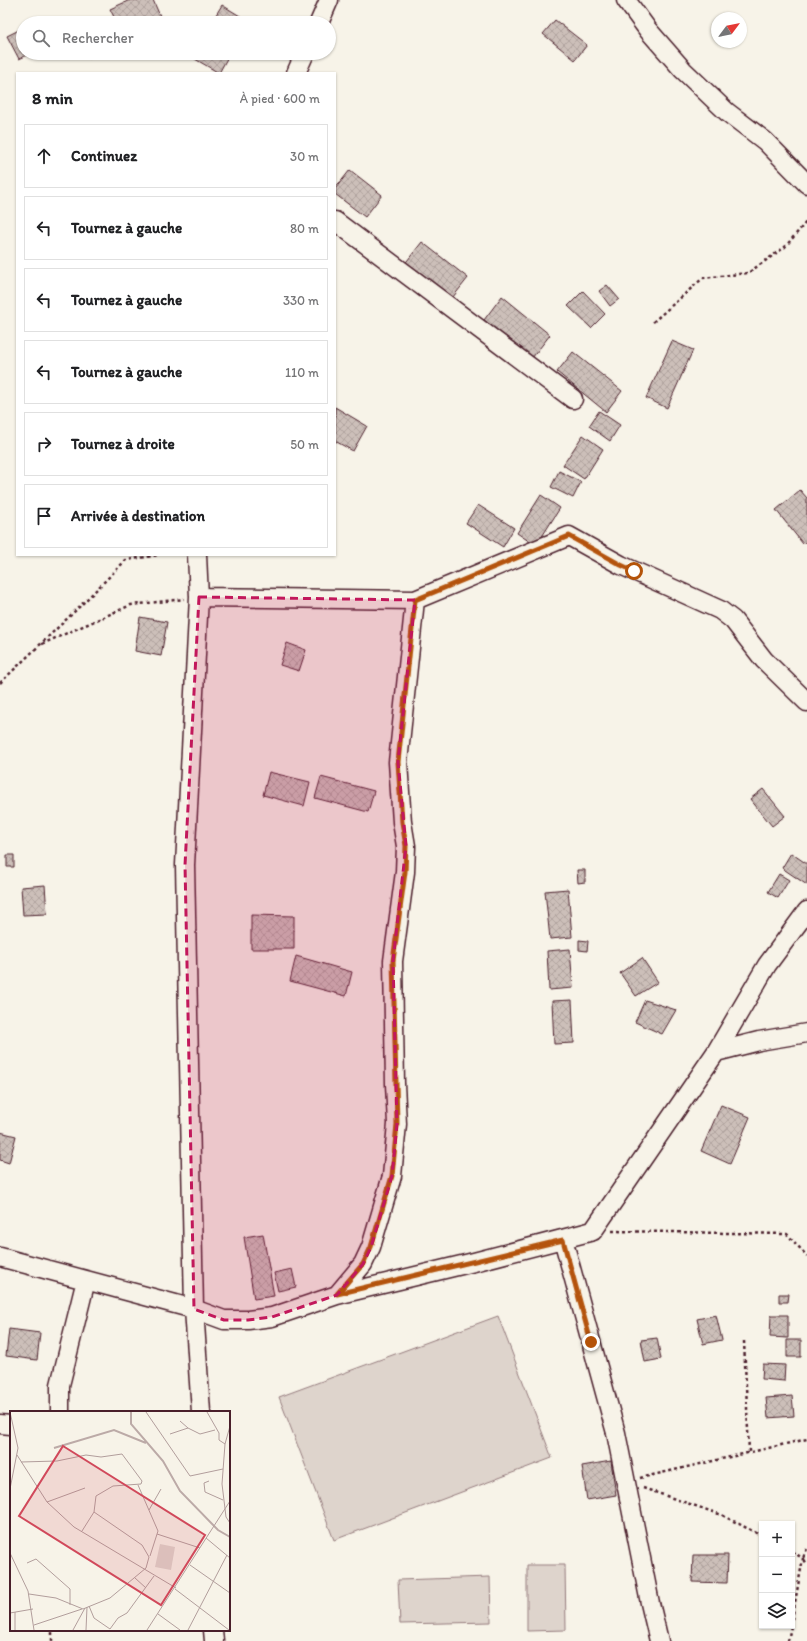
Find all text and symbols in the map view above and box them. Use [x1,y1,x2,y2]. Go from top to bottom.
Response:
north arrow [711,12,747,48]
search box [16,16,336,60]
icon: search [30,27,52,49]
text: Rechercher [62,29,134,47]
text: 8 min [32,88,73,108]
text: À pied · 600 m [240,91,320,106]
icon: ahead [33,145,55,167]
text: Continuez [71,147,137,165]
text: 30 m [290,149,319,164]
icon: left [33,217,55,239]
text: Tournez à gauche [71,219,182,237]
text: 80 m [290,221,319,236]
icon: left [33,289,55,311]
text: Tournez à gauche [71,291,182,309]
text: 330 m [283,293,319,308]
icon: left [33,361,55,383]
text: Tournez à gauche [71,363,182,381]
text: 110 m [285,365,319,380]
icon: right [33,433,55,455]
text: Tournez à droite [71,435,175,453]
text: 50 m [290,437,319,452]
icon: arrive [33,505,55,527]
text: Arrivée à destination [71,507,205,525]
route start [625,562,643,580]
route end [582,1333,600,1351]
inset map [10,1411,230,1631]
map controls [759,1521,795,1629]
button: + [759,1521,795,1557]
button: − [759,1557,795,1593]
button: layers [759,1593,795,1629]

